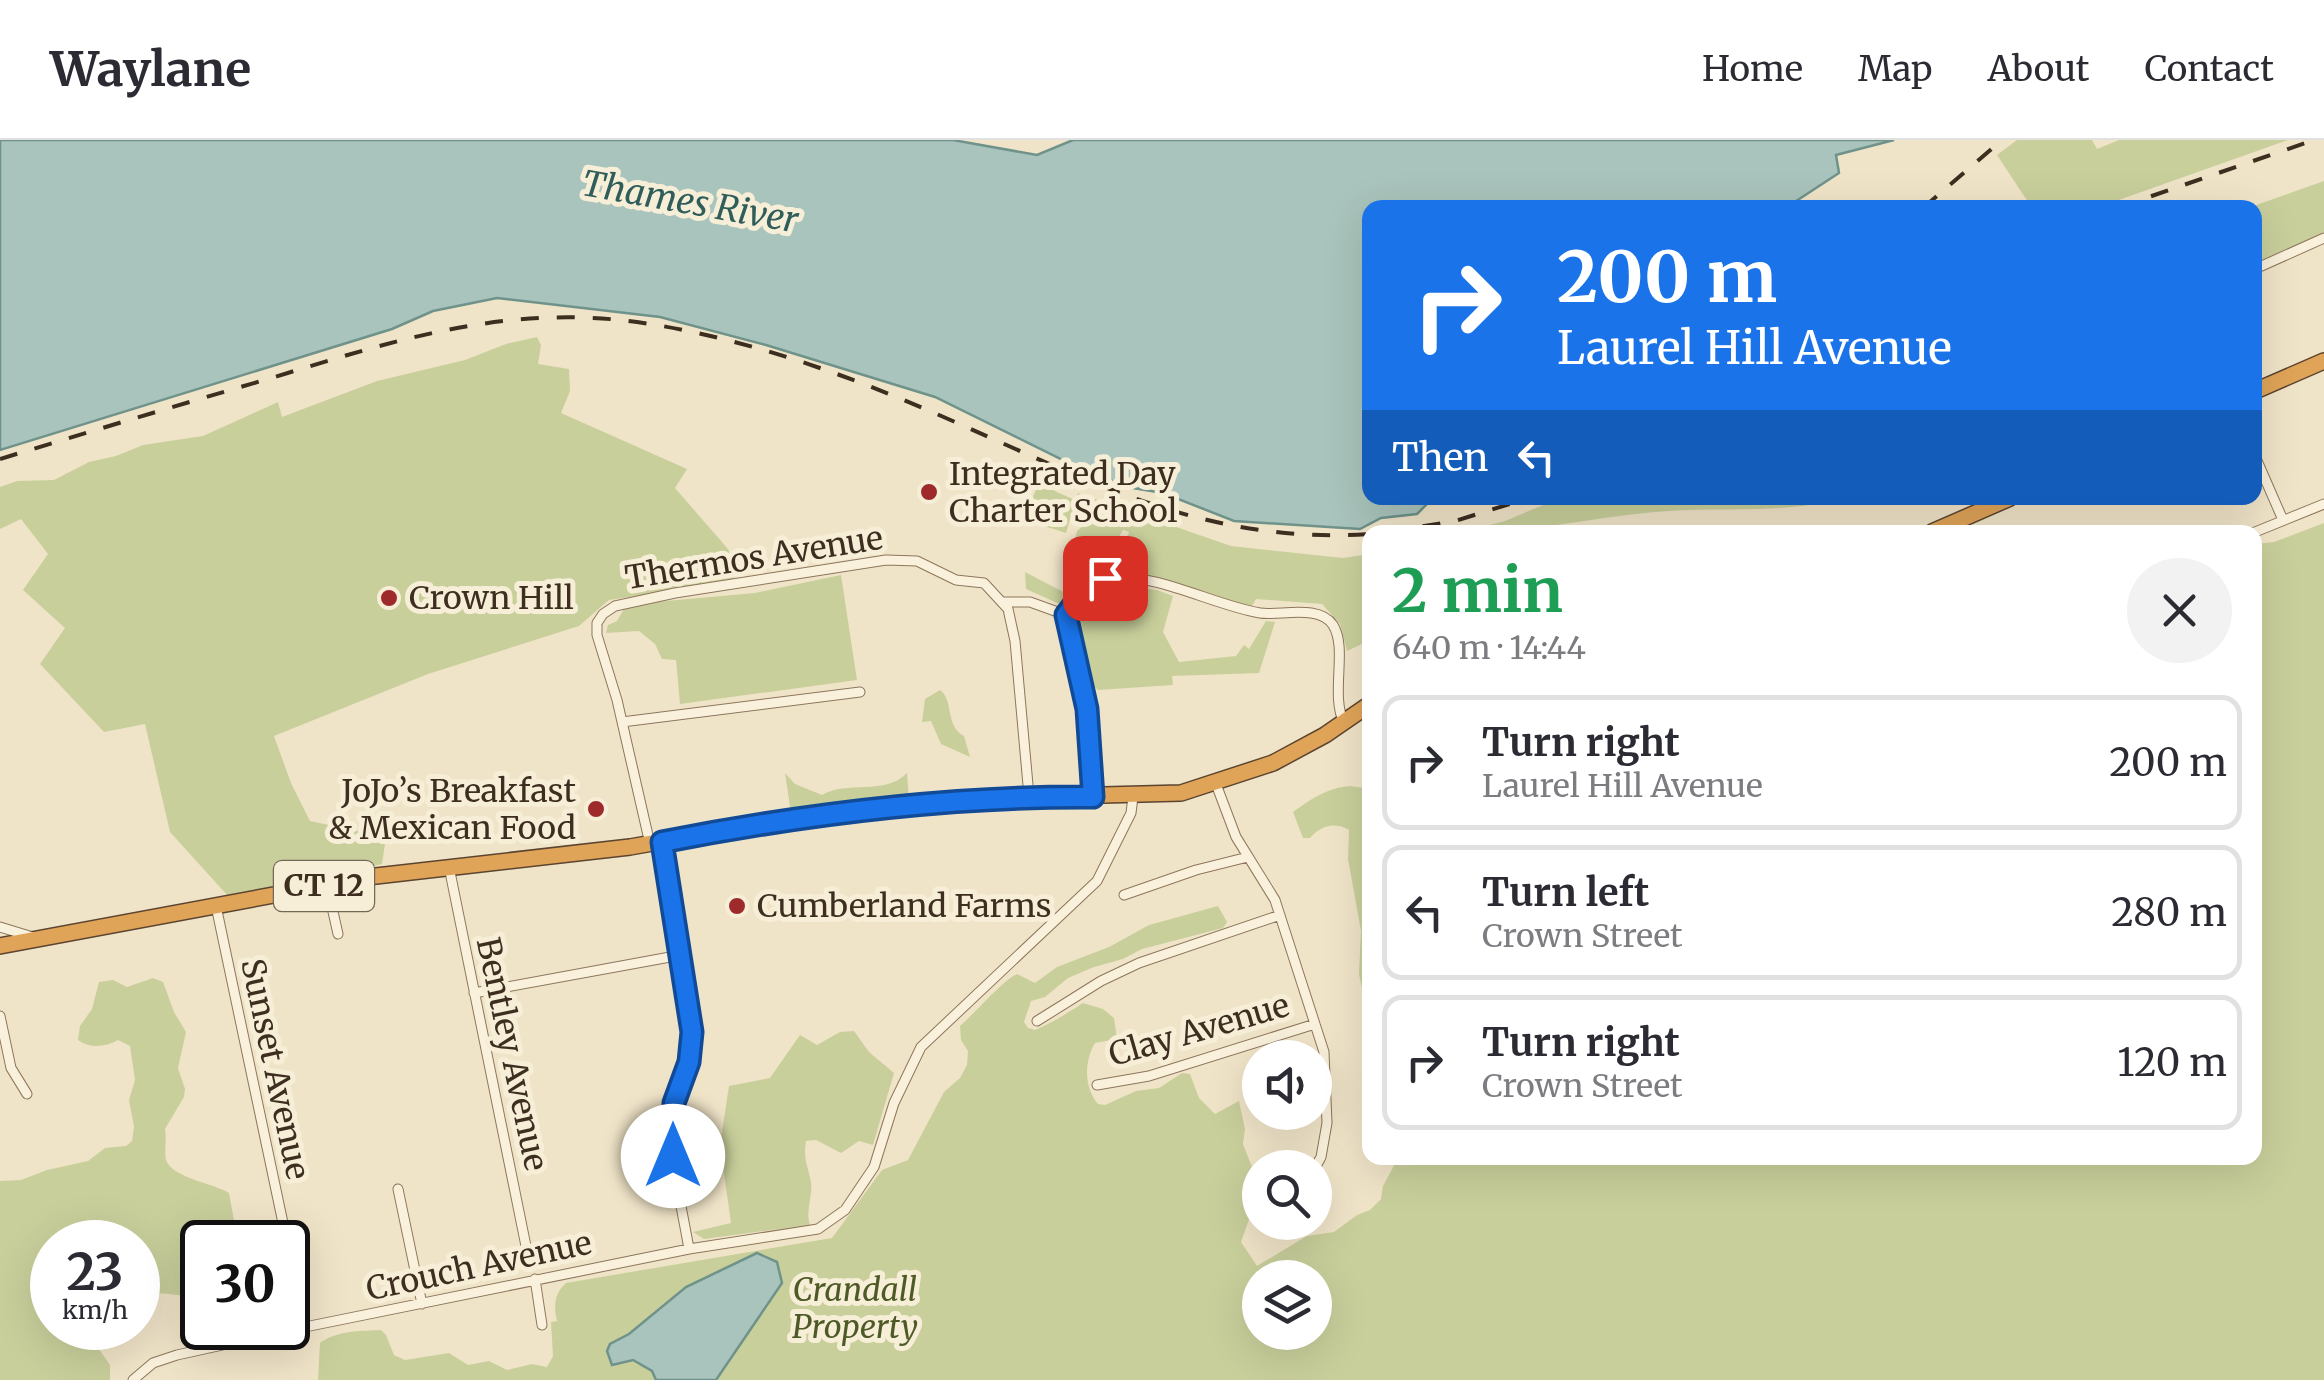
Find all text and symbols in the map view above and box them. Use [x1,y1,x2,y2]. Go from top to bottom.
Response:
text: Waylane [50,39,251,99]
text: Home [1702,47,1803,91]
text: Map [1858,47,1933,91]
text: About [1988,47,2089,91]
text: Contact [2144,47,2274,91]
water label: Thames River [578,161,802,243]
text: 200 m [1557,233,1777,321]
icon: right [1392,240,1522,370]
text: Laurel Hill Avenue [1557,320,1952,376]
icon: left [1509,430,1564,485]
text: Then [1392,434,1489,481]
place label: Integrated Day Charter School [949,454,1177,531]
marker: Integrated Day Charter School [918,481,940,503]
street label: Thermos Avenue [622,518,886,598]
pin [1063,536,1148,621]
icon: arrive [1078,551,1133,606]
text: 2 min [1392,553,1563,628]
button: close [2127,558,2232,663]
place label: Crown Hill [409,578,574,618]
marker: Crown Hill [378,587,400,609]
text: 640 m · 14:44 [1392,628,1586,668]
text: Turn right [1482,719,1680,766]
icon: right [1397,735,1452,790]
text: 200 m [2109,739,2227,786]
text: Laurel Hill Avenue [1482,766,1763,806]
place label: JoJo’s Breakfast & Mexican Food [328,771,577,848]
marker: JoJo’s Breakfast & Mexican Food [585,798,607,820]
road number: CT 12 [274,861,374,911]
text: Turn left [1482,869,1649,916]
icon: left [1397,885,1452,940]
place label: Cumberland Farms [757,886,1052,926]
text: 280 m [2111,889,2227,936]
marker: Cumberland Farms [726,895,748,917]
text: Crown Street [1482,916,1683,956]
street label: Bentley Avenue [468,934,556,1174]
street label: Sunset Avenue [232,955,318,1183]
street label: Clay Avenue [1104,985,1294,1075]
text: Turn right [1482,1019,1680,1066]
icon: right [1397,1035,1452,1090]
text: 120 m [2117,1039,2227,1086]
map controls [1242,1040,1332,1350]
button: sound [1242,1040,1332,1130]
text: Crown Street [1482,1066,1683,1106]
position arrow [621,1104,725,1208]
button: search [1242,1150,1332,1240]
speed limit sign: 30 [180,1220,310,1350]
street label: Crouch Avenue [363,1223,595,1309]
text: 23 [67,1241,123,1304]
button: layers [1242,1260,1332,1350]
park label: Crandall Property [792,1270,918,1347]
text: km/h [62,1294,128,1326]

